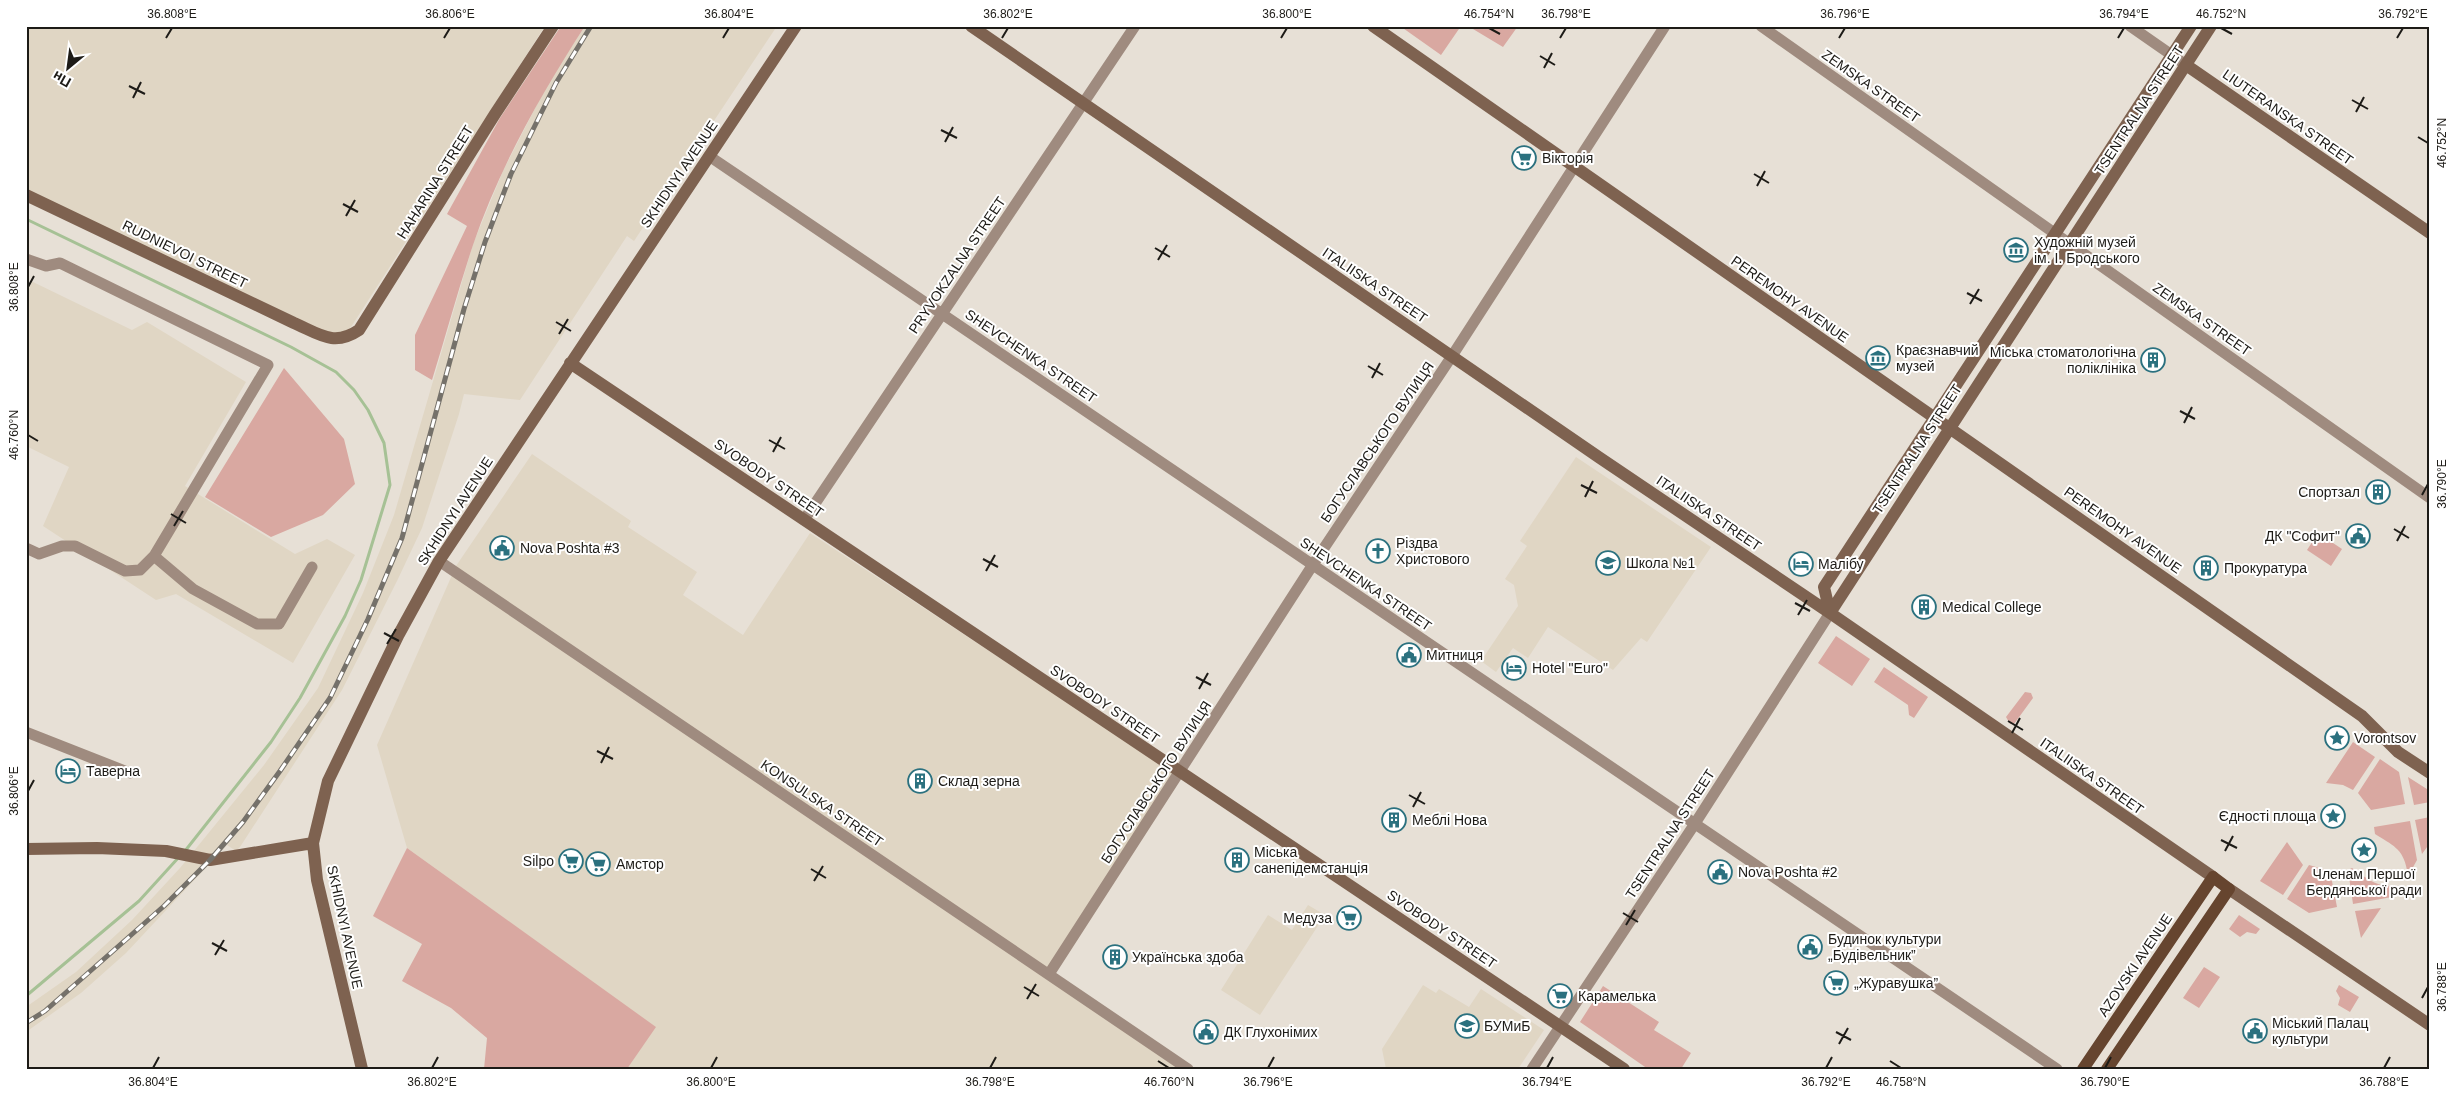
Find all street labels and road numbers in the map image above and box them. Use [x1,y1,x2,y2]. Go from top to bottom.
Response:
street label: TSENTRALNA STREET [2091,42,2187,178]
street label: ZEMSKA STREET [1819,46,1923,126]
street label: LIUTERANSKA STREET [2220,66,2357,168]
street label: SKHIDNYI AVENUE [637,117,721,231]
street label: HAHARINA STREET [394,122,477,242]
street label: PRYVOKZALNA STREET [905,193,1009,336]
street label: RUDNIEVOI STREET [120,217,250,291]
street label: ITALIISKA STREET [1320,244,1431,326]
street label: PEREMOHY AVENUE [1728,252,1852,346]
street label: ZEMSKA STREET [2150,279,2254,359]
street label: SHEVCHENKA STREET [962,306,1100,406]
street label: БОГУСЛАВСЬКОГО ВУЛИЦЯ [1317,359,1437,525]
street label: TSENTRALNA STREET [1869,381,1965,517]
street label: SVOBODY STREET [711,436,827,521]
street label: SKHIDNYI AVENUE [414,454,496,568]
street label: ITALIISKA STREET [1654,472,1765,554]
street label: PEREMOHY AVENUE [2061,483,2185,577]
street label: SHEVCHENKA STREET [1297,534,1435,634]
street label: SVOBODY STREET [1047,662,1163,747]
street label: БОГУСЛАВСЬКОГО ВУЛИЦЯ [1097,698,1215,866]
street label: ITALIISKA STREET [2037,734,2147,818]
street label: KONSULSKA STREET [758,756,887,850]
street label: TSENTRALNA STREET [1622,766,1718,902]
street label: SKHIDNYI AVENUE [324,864,366,990]
street label: SVOBODY STREET [1384,887,1500,972]
street label: AZOVSKI AVENUE [2095,911,2175,1019]

